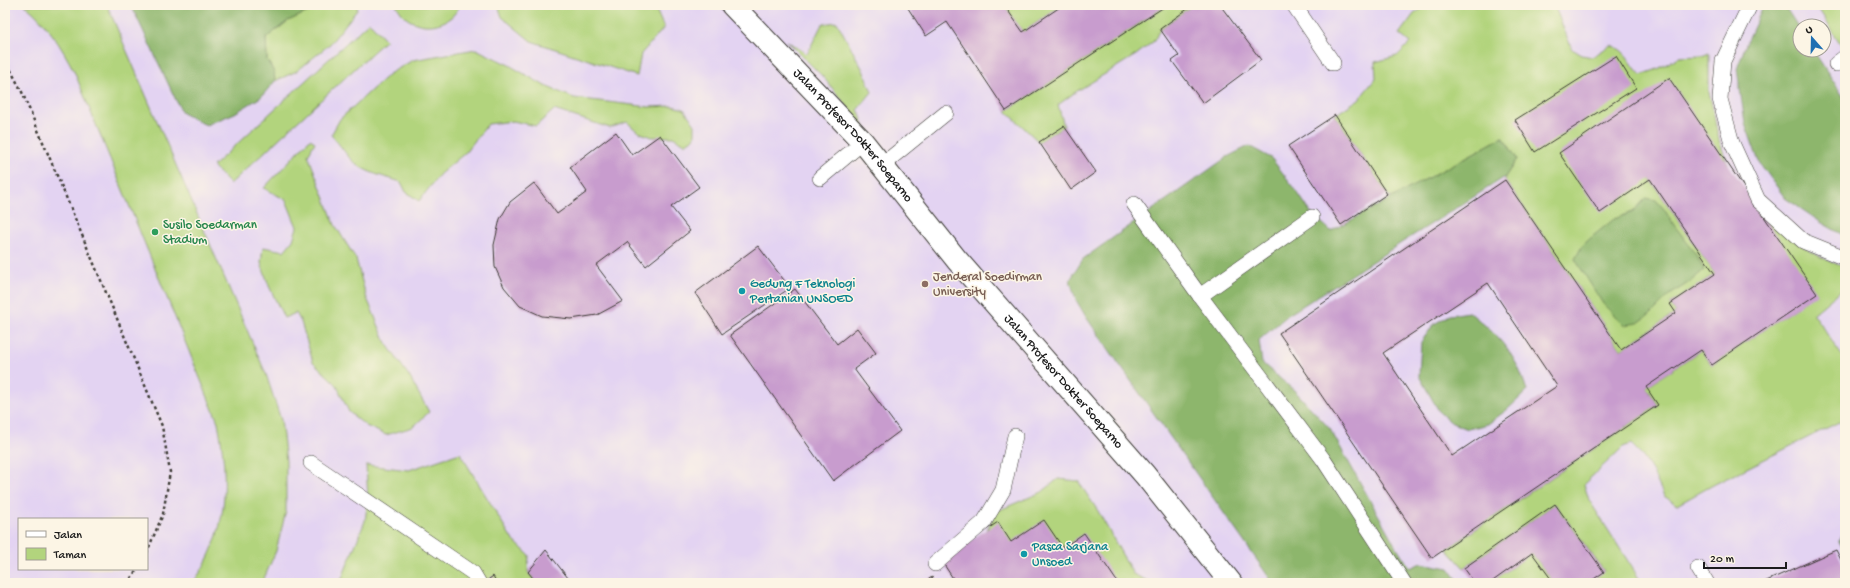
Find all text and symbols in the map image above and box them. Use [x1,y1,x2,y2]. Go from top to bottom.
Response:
north arrow [1792,18,1832,58]
text: U [1804,24,1815,37]
street label: Jalan Profesor Dokter Soeparno [790,66,916,206]
place label: Susilo Soedarman Stadium [163,218,258,248]
marker: Susilo Soedarman Stadium [150,227,160,237]
place label: Jenderal Soedirman University [933,270,1043,300]
place label: Gedung F Teknologi Pertanian UNSOED [749,277,855,307]
marker: Jenderal Soedirman University [920,279,930,289]
marker: Gedung F Teknologi Pertanian UNSOED [737,286,747,296]
street label: Jalan Profesor Dokter Soeparno [1001,311,1126,452]
legend [18,518,148,570]
text: Jalan [54,529,82,543]
place label: Pasca Sarjana Unsoed [1031,540,1109,570]
scale bar [1704,544,1786,570]
text: Taman [53,549,86,563]
marker: Pasca Sarjana Unsoed [1019,549,1029,559]
text: 20 m [1710,553,1735,567]

